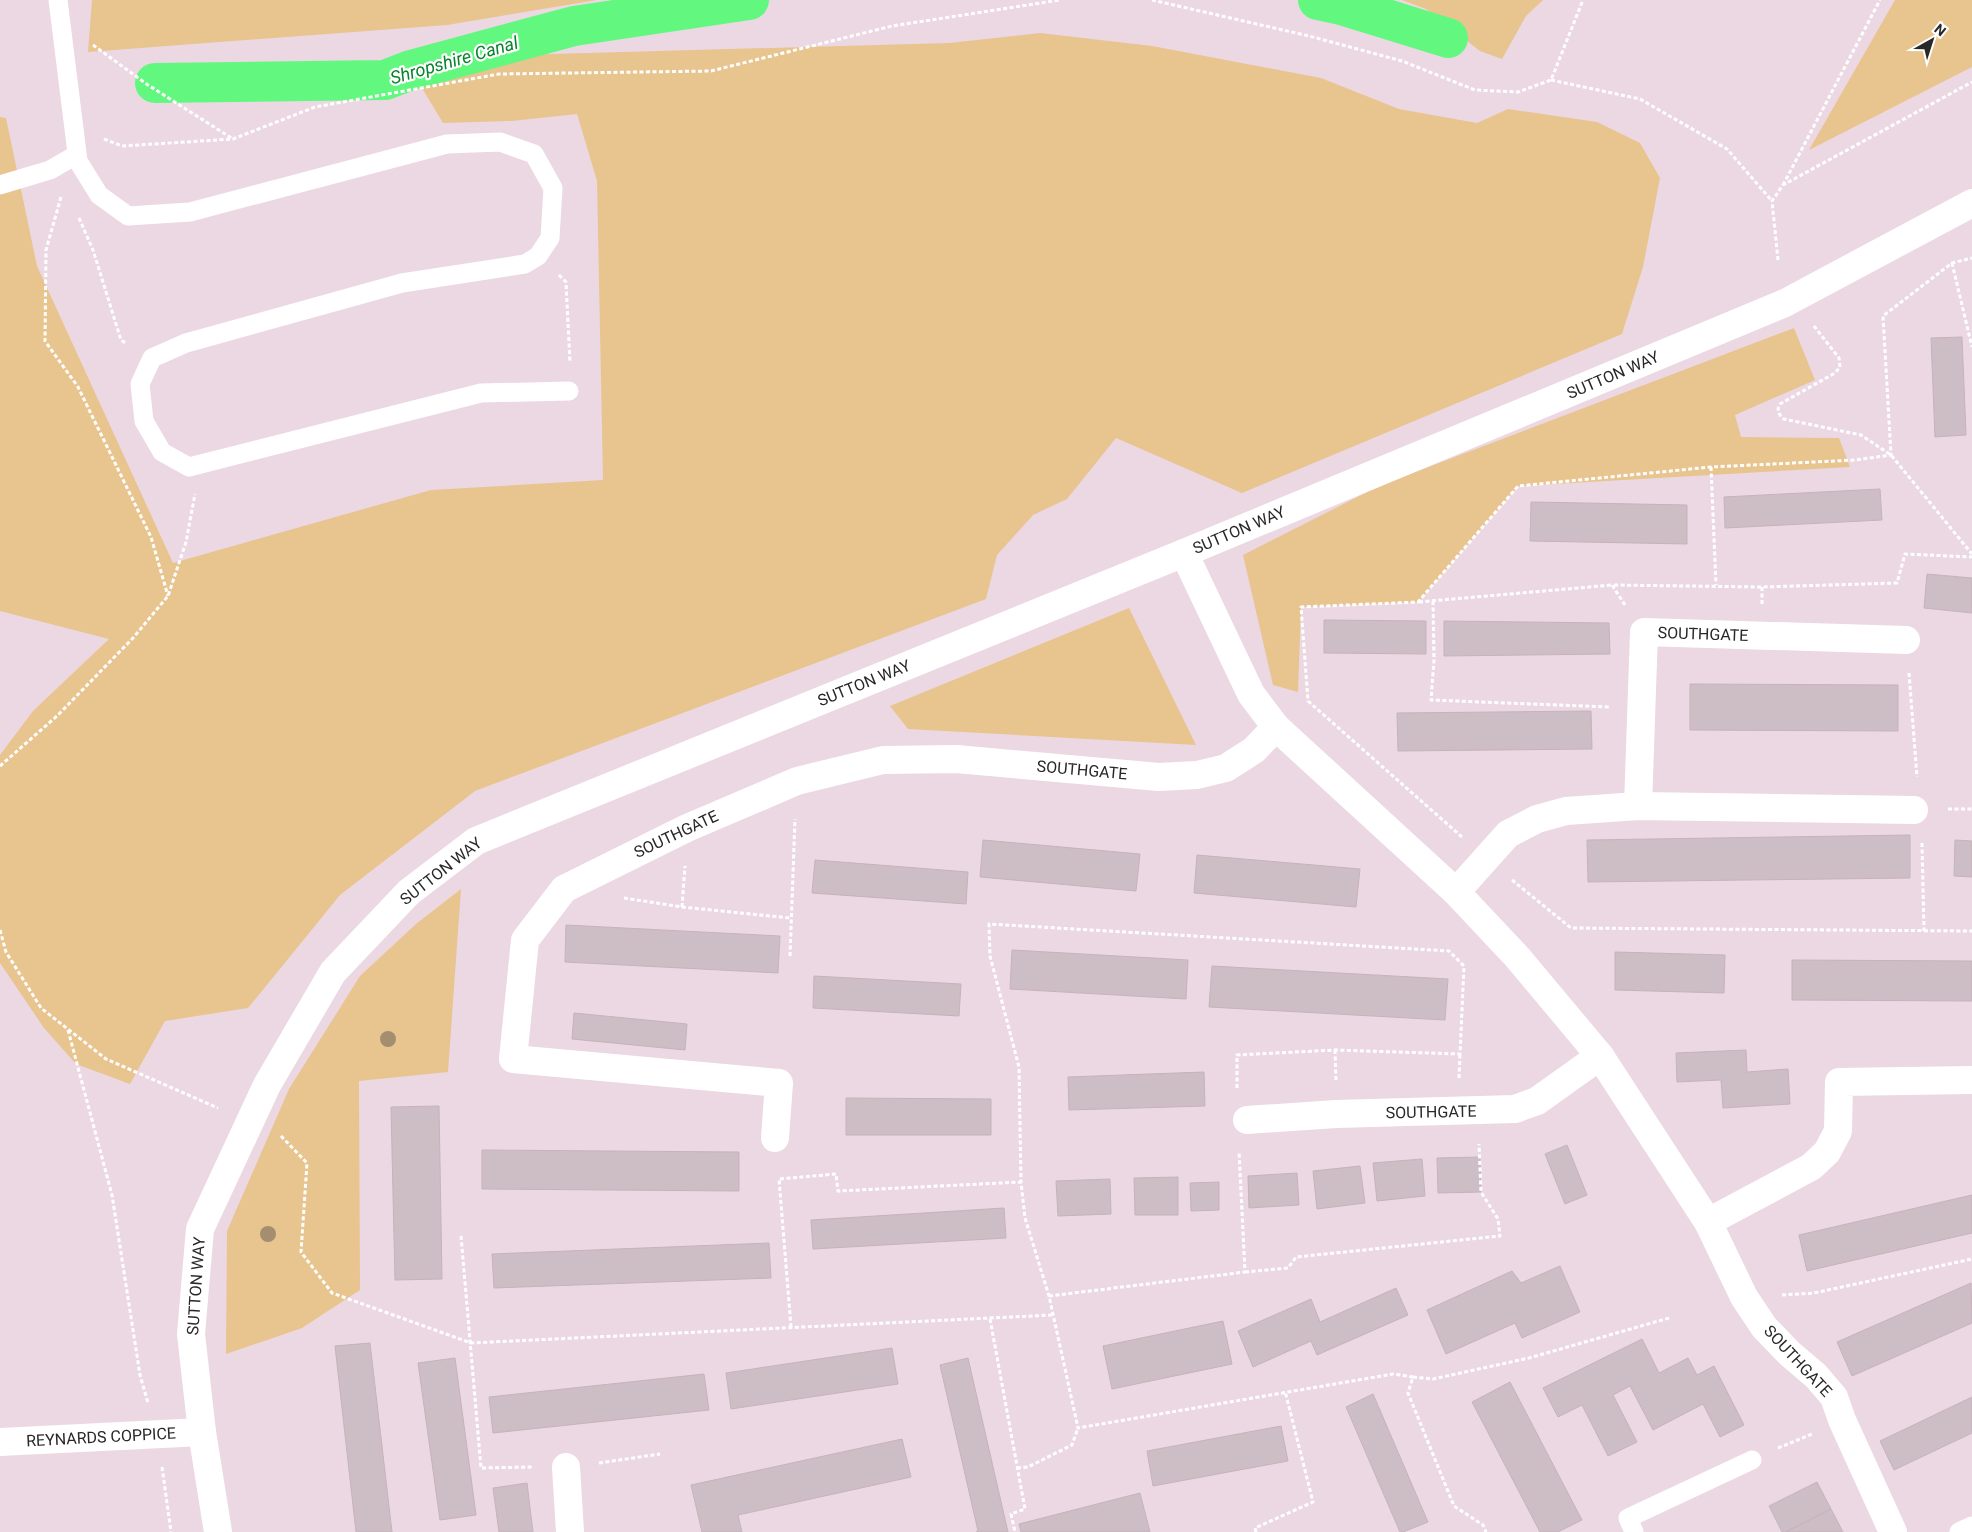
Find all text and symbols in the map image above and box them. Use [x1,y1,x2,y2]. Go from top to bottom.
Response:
north arrow [1907,15,1957,65]
text: N [1931,21,1949,39]
water label: Shropshire Canal [388,32,521,88]
street label: SUTTON WAY [1564,347,1662,403]
street label: SUTTON WAY [1190,502,1288,558]
street label: SOUTHGATE [1657,623,1749,645]
street label: SUTTON WAY [815,656,914,710]
street label: SOUTHGATE [1036,757,1128,783]
street label: SOUTHGATE [631,806,721,862]
street label: SUTTON WAY [396,833,486,909]
street label: SOUTHGATE [1385,1102,1477,1122]
street label: SUTTON WAY [183,1236,209,1336]
street label: SOUTHGATE [1760,1321,1836,1401]
street label: REYNARDS COPPICE [26,1424,176,1450]

